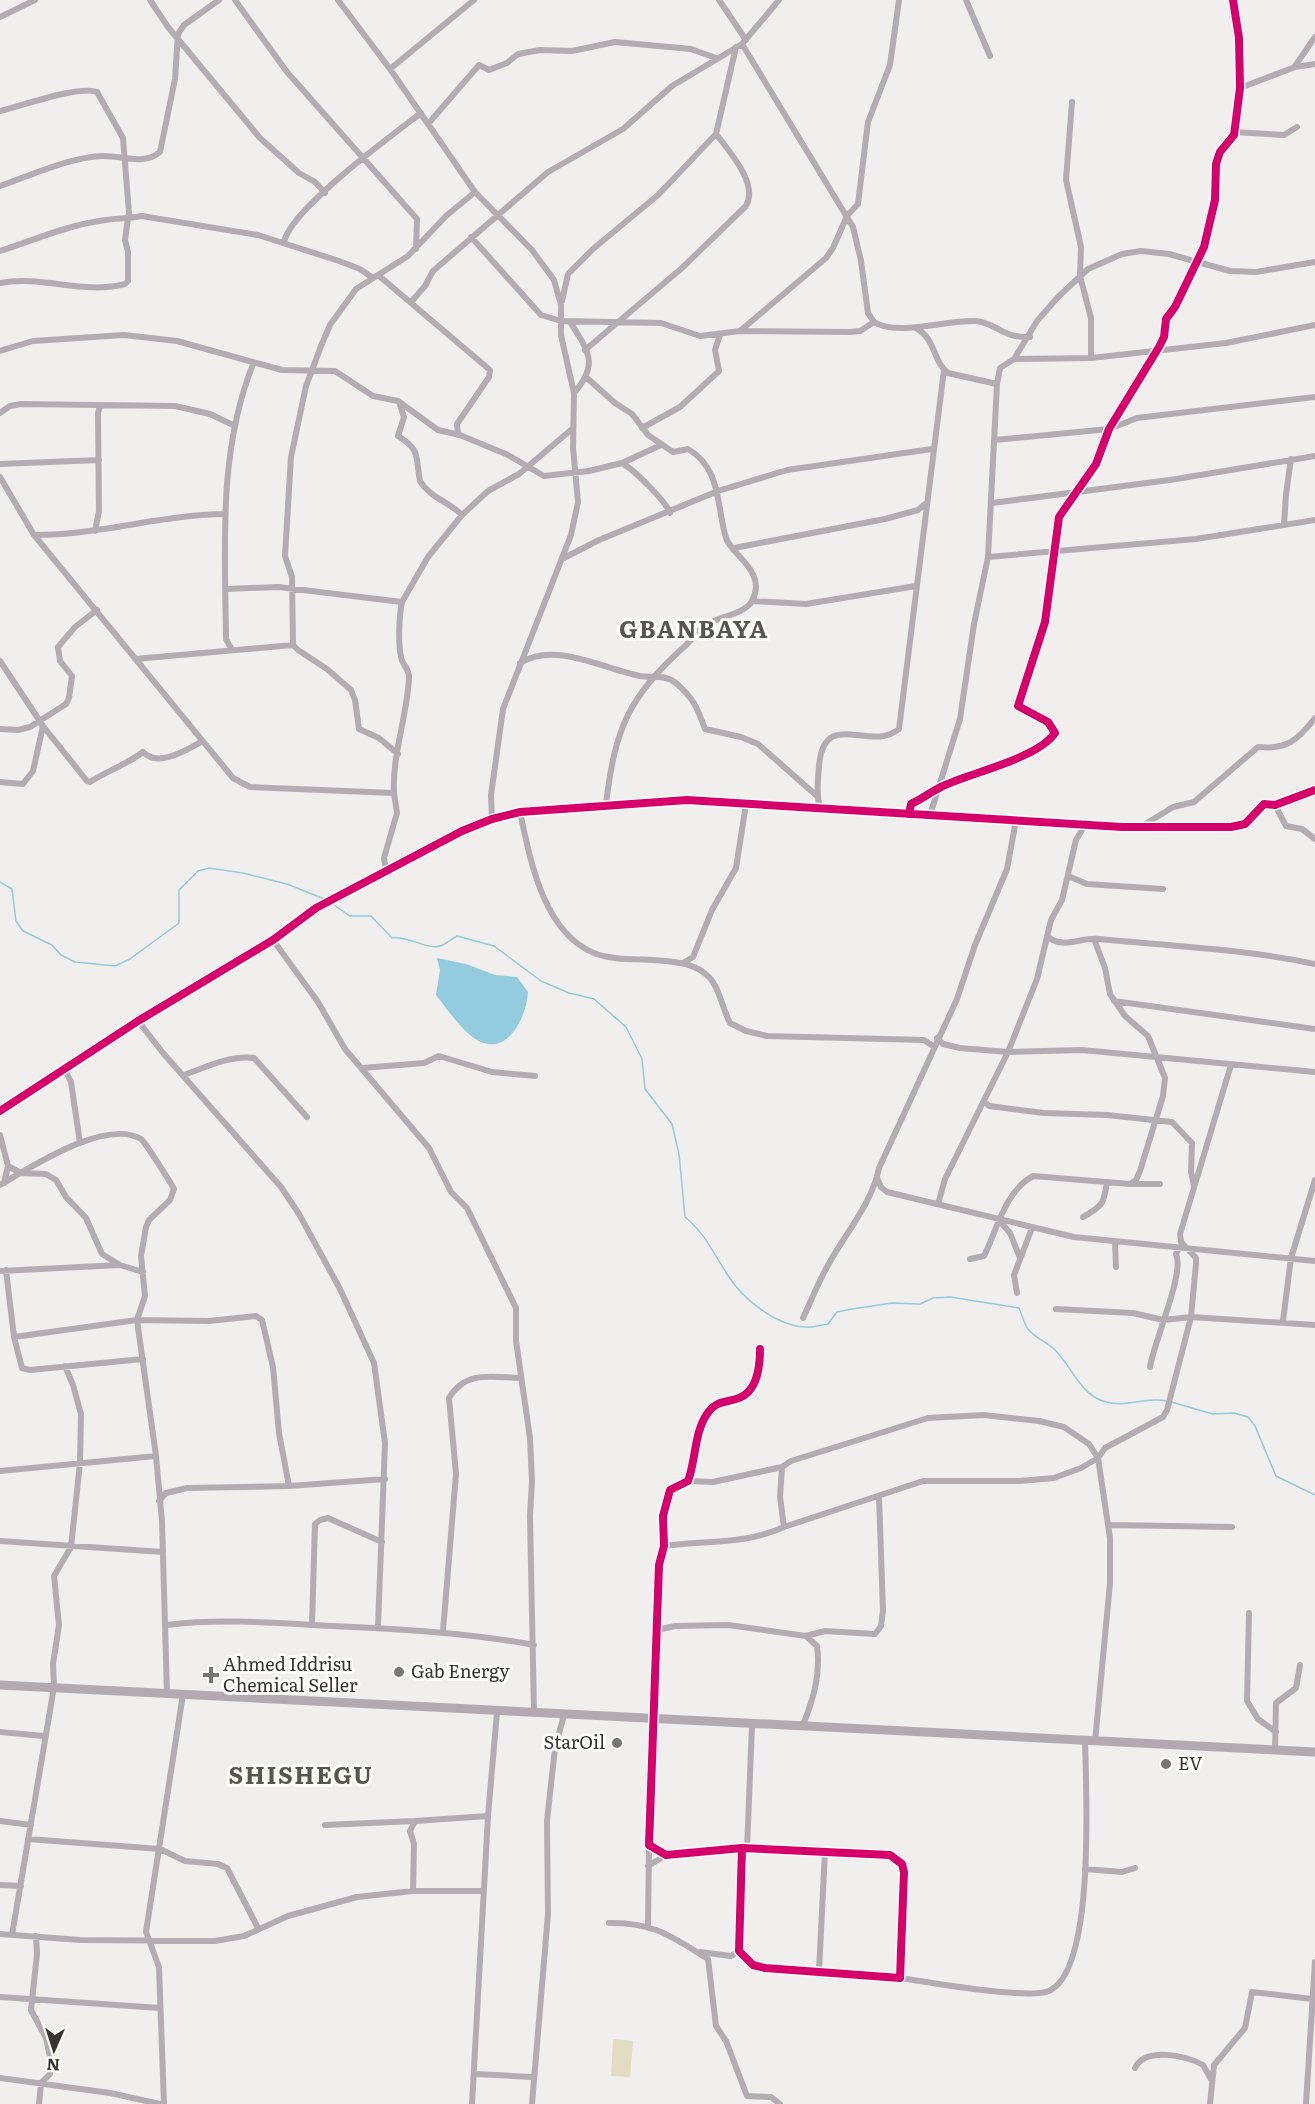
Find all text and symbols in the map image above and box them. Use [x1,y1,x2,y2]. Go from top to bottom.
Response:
district label: GBANBAYA [619,610,769,645]
place label: Ahmed Iddrisu Chemical Seller [223,1650,358,1698]
place label: Gab Energy [411,1657,510,1684]
marker: Gab Energy [392,1665,406,1679]
marker: Ahmed Iddrisu Chemical Seller [204,1668,218,1682]
place label: StarOil [544,1728,605,1755]
marker: StarOil [610,1736,624,1750]
place label: EV [1178,1749,1203,1776]
district label: SHISHEGU [229,1756,373,1791]
marker: EV [1159,1757,1173,1771]
north arrow [24,2020,84,2080]
text: N [46,2054,61,2078]

